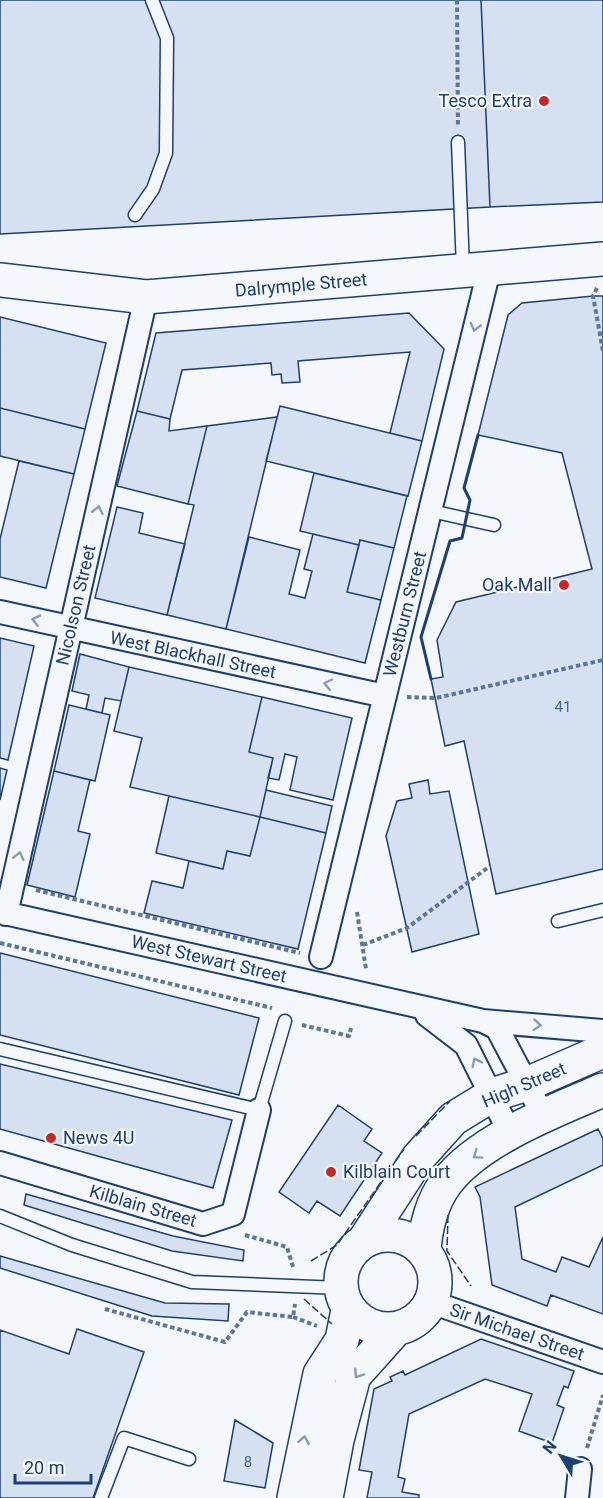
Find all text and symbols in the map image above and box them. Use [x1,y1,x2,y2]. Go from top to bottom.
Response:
place label: Tesco Extra [439,90,532,111]
marker: Tesco Extra [537,94,551,108]
street label: Dalrymple Street [234,268,368,301]
one-way arrow [470,322,483,332]
one-way arrow [91,505,104,515]
street label: Nicolson Street [51,543,100,667]
street label: Westburn Street [379,549,430,679]
place label: Oak Mall [482,574,552,595]
marker: Oak Mall [557,578,571,592]
one-way arrow [31,615,41,628]
street label: West Blackhall Street [108,627,278,682]
one-way arrow [323,678,333,691]
house number: 41 [555,698,571,716]
one-way arrow [12,852,25,862]
street label: West Stewart Street [129,930,289,987]
one-way arrow [532,1018,541,1031]
one-way arrow [471,1057,483,1068]
street label: High Street [479,1057,569,1112]
place label: News 4U [63,1127,134,1148]
marker: News 4U [44,1131,58,1145]
one-way arrow [472,1148,483,1159]
place label: Kilblain Court [343,1161,451,1182]
marker: Kilblain Court [324,1165,338,1179]
street label: Kilblain Street [87,1180,199,1231]
street label: Sir Michael Street [447,1299,587,1364]
one-way arrow [355,1367,366,1378]
north arrow [531,1426,591,1486]
one-way arrow [297,1436,310,1446]
text: N [539,1437,561,1457]
scale bar [15,1447,92,1485]
house number: 8 [244,1453,252,1471]
text: 20 m [24,1457,64,1478]

